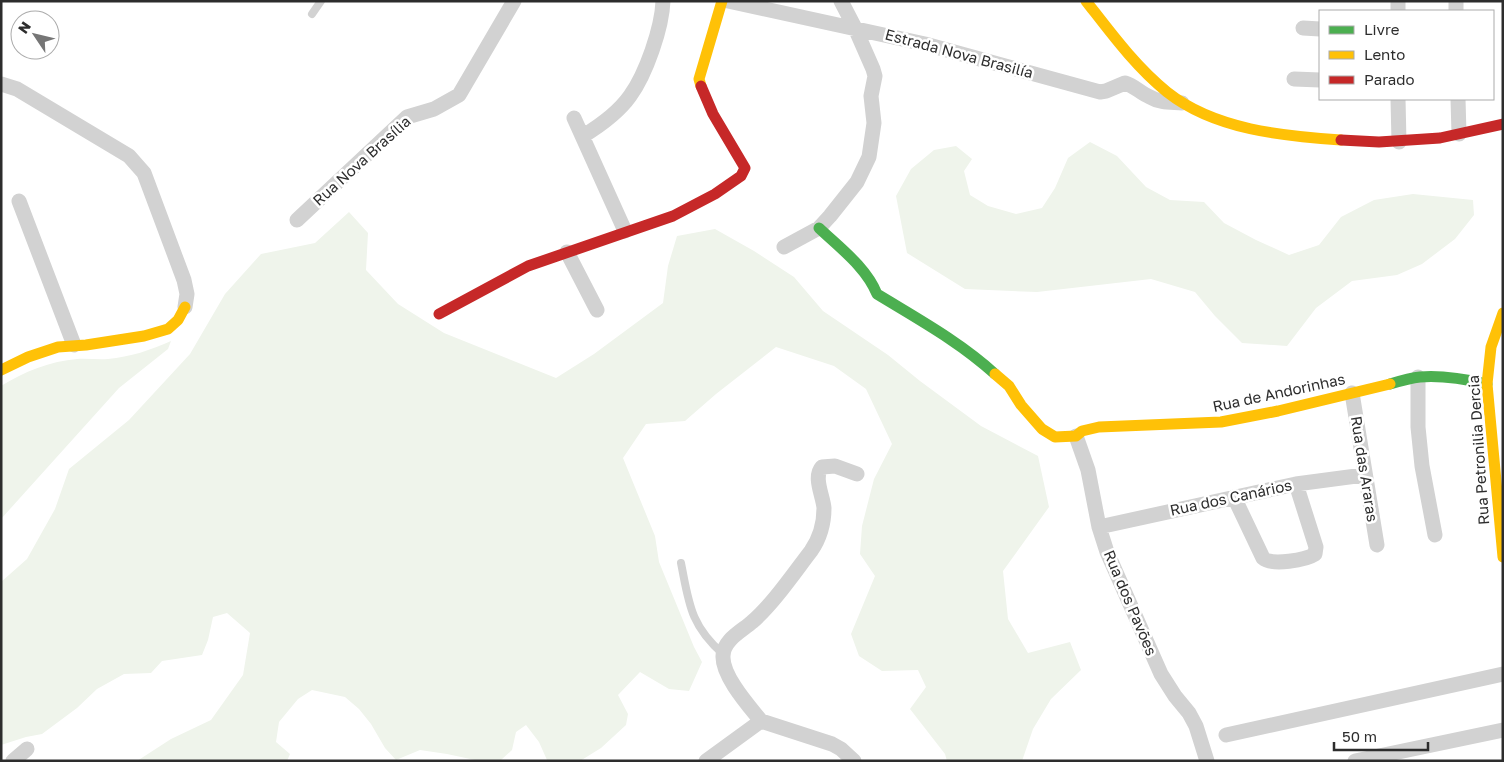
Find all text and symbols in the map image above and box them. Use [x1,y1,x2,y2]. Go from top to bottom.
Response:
north arrow [10,10,60,60]
legend [1319,10,1494,100]
text: N [14,18,34,36]
text: Livre [1364,20,1400,38]
street label: Estrada Nova Brasilía [883,25,1035,81]
text: Lento [1364,45,1405,63]
text: Parado [1364,70,1415,88]
street label: Rua Nova Brasília [309,112,414,209]
street label: Rua de Andorinhas [1211,369,1347,415]
street label: Rua Petronilia Dercia [1464,375,1492,526]
street label: Rua das Araras [1348,415,1382,523]
street label: Rua dos Canários [1168,475,1294,519]
street label: Rua dos Pavões [1101,547,1161,658]
scale bar [1334,720,1428,752]
text: 50 m [1342,727,1377,745]

